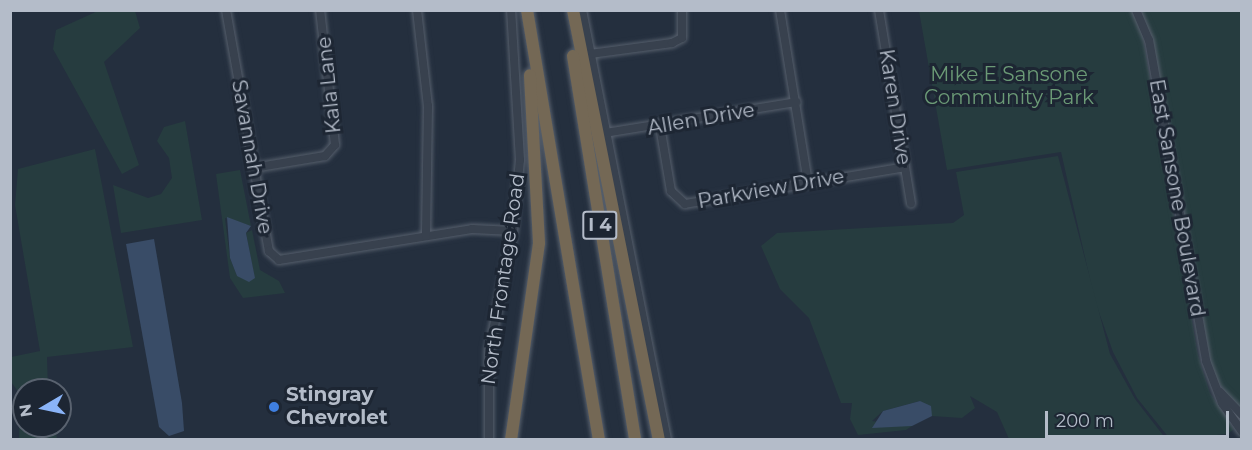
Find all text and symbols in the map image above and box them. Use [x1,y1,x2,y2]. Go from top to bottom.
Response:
street label: Kala Lane [312,35,346,135]
street label: Karen Drive [874,47,916,167]
park label: Mike E Sansone Community Park [924,62,1094,109]
street label: East Sansone Boulevard [1144,77,1210,319]
street label: Savannah Drive [227,78,277,236]
street label: Allen Drive [646,98,756,140]
street label: Parkview Drive [696,164,846,214]
street label: North Frontage Road [476,172,530,386]
road number: I 4 [582,210,618,240]
north arrow [12,378,72,438]
place label: Stingray Chevrolet [286,383,388,430]
scale bar [1048,399,1232,437]
marker: Stingray Chevrolet [267,400,281,414]
text: N [15,403,36,418]
text: 200 m [1056,410,1114,432]

